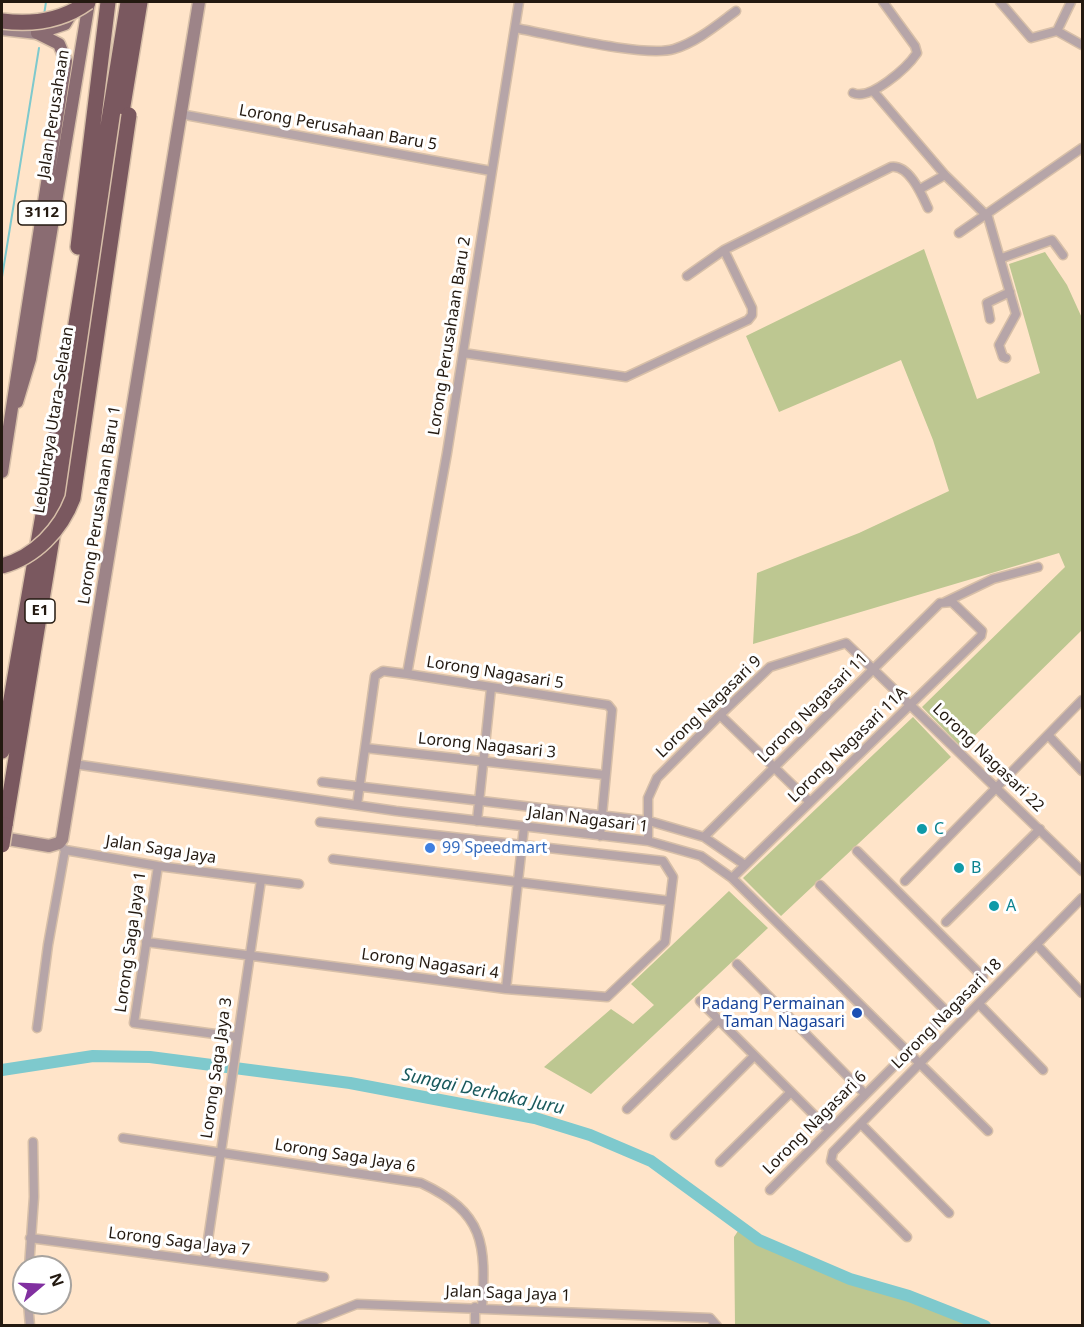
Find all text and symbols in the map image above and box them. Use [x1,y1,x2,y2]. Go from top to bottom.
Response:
street label: Jalan Perusahaan [34,48,74,180]
street label: Lorong Perusahaan Baru 5 [237,101,439,155]
road number: 3112 [18,201,66,225]
street label: Lorong Perusahaan Baru 2 [425,235,475,437]
street label: Lebuhraya Utara–Selatan [30,325,78,515]
street label: Lorong Perusahaan Baru 1 [75,404,125,606]
road number: E1 [25,599,55,623]
street label: Lorong Nagasari 11 [754,649,872,767]
street label: Lorong Nagasari 9 [652,652,766,762]
street label: Lorong Nagasari 5 [425,653,565,693]
street label: Lorong Nagasari 11A [785,683,911,807]
street label: Lorong Nagasari 22 [928,700,1048,816]
street label: Lorong Nagasari 3 [417,729,557,763]
street label: Jalan Nagasari 1 [527,803,649,837]
place label: C [934,819,944,839]
marker: C [915,822,929,836]
street label: Jalan Saga Jaya [104,832,218,868]
place label: 99 Speedmart [442,838,547,858]
marker: 99 Speedmart [423,841,437,855]
place label: B [971,858,981,878]
marker: B [952,861,966,875]
street label: Lorong Saga Jaya 1 [112,870,150,1014]
place label: A [1006,896,1016,916]
marker: A [987,899,1001,913]
street label: Lorong Nagasari 4 [360,945,500,983]
street label: Lorong Nagasari 18 [888,955,1006,1073]
place label: Padang Permainan Taman Nagasari [702,994,845,1032]
street label: Lorong Saga Jaya 3 [198,996,236,1140]
marker: Padang Permainan Taman Nagasari [850,1006,864,1020]
water label: Sungai Derhaka Juru [400,1064,566,1120]
street label: Lorong Nagasari 6 [759,1067,871,1179]
street label: Lorong Saga Jaya 6 [273,1135,417,1177]
street label: Lorong Saga Jaya 7 [107,1224,251,1260]
north arrow [12,1255,72,1315]
text: N [45,1270,70,1290]
street label: Jalan Saga Jaya 1 [445,1282,571,1306]

